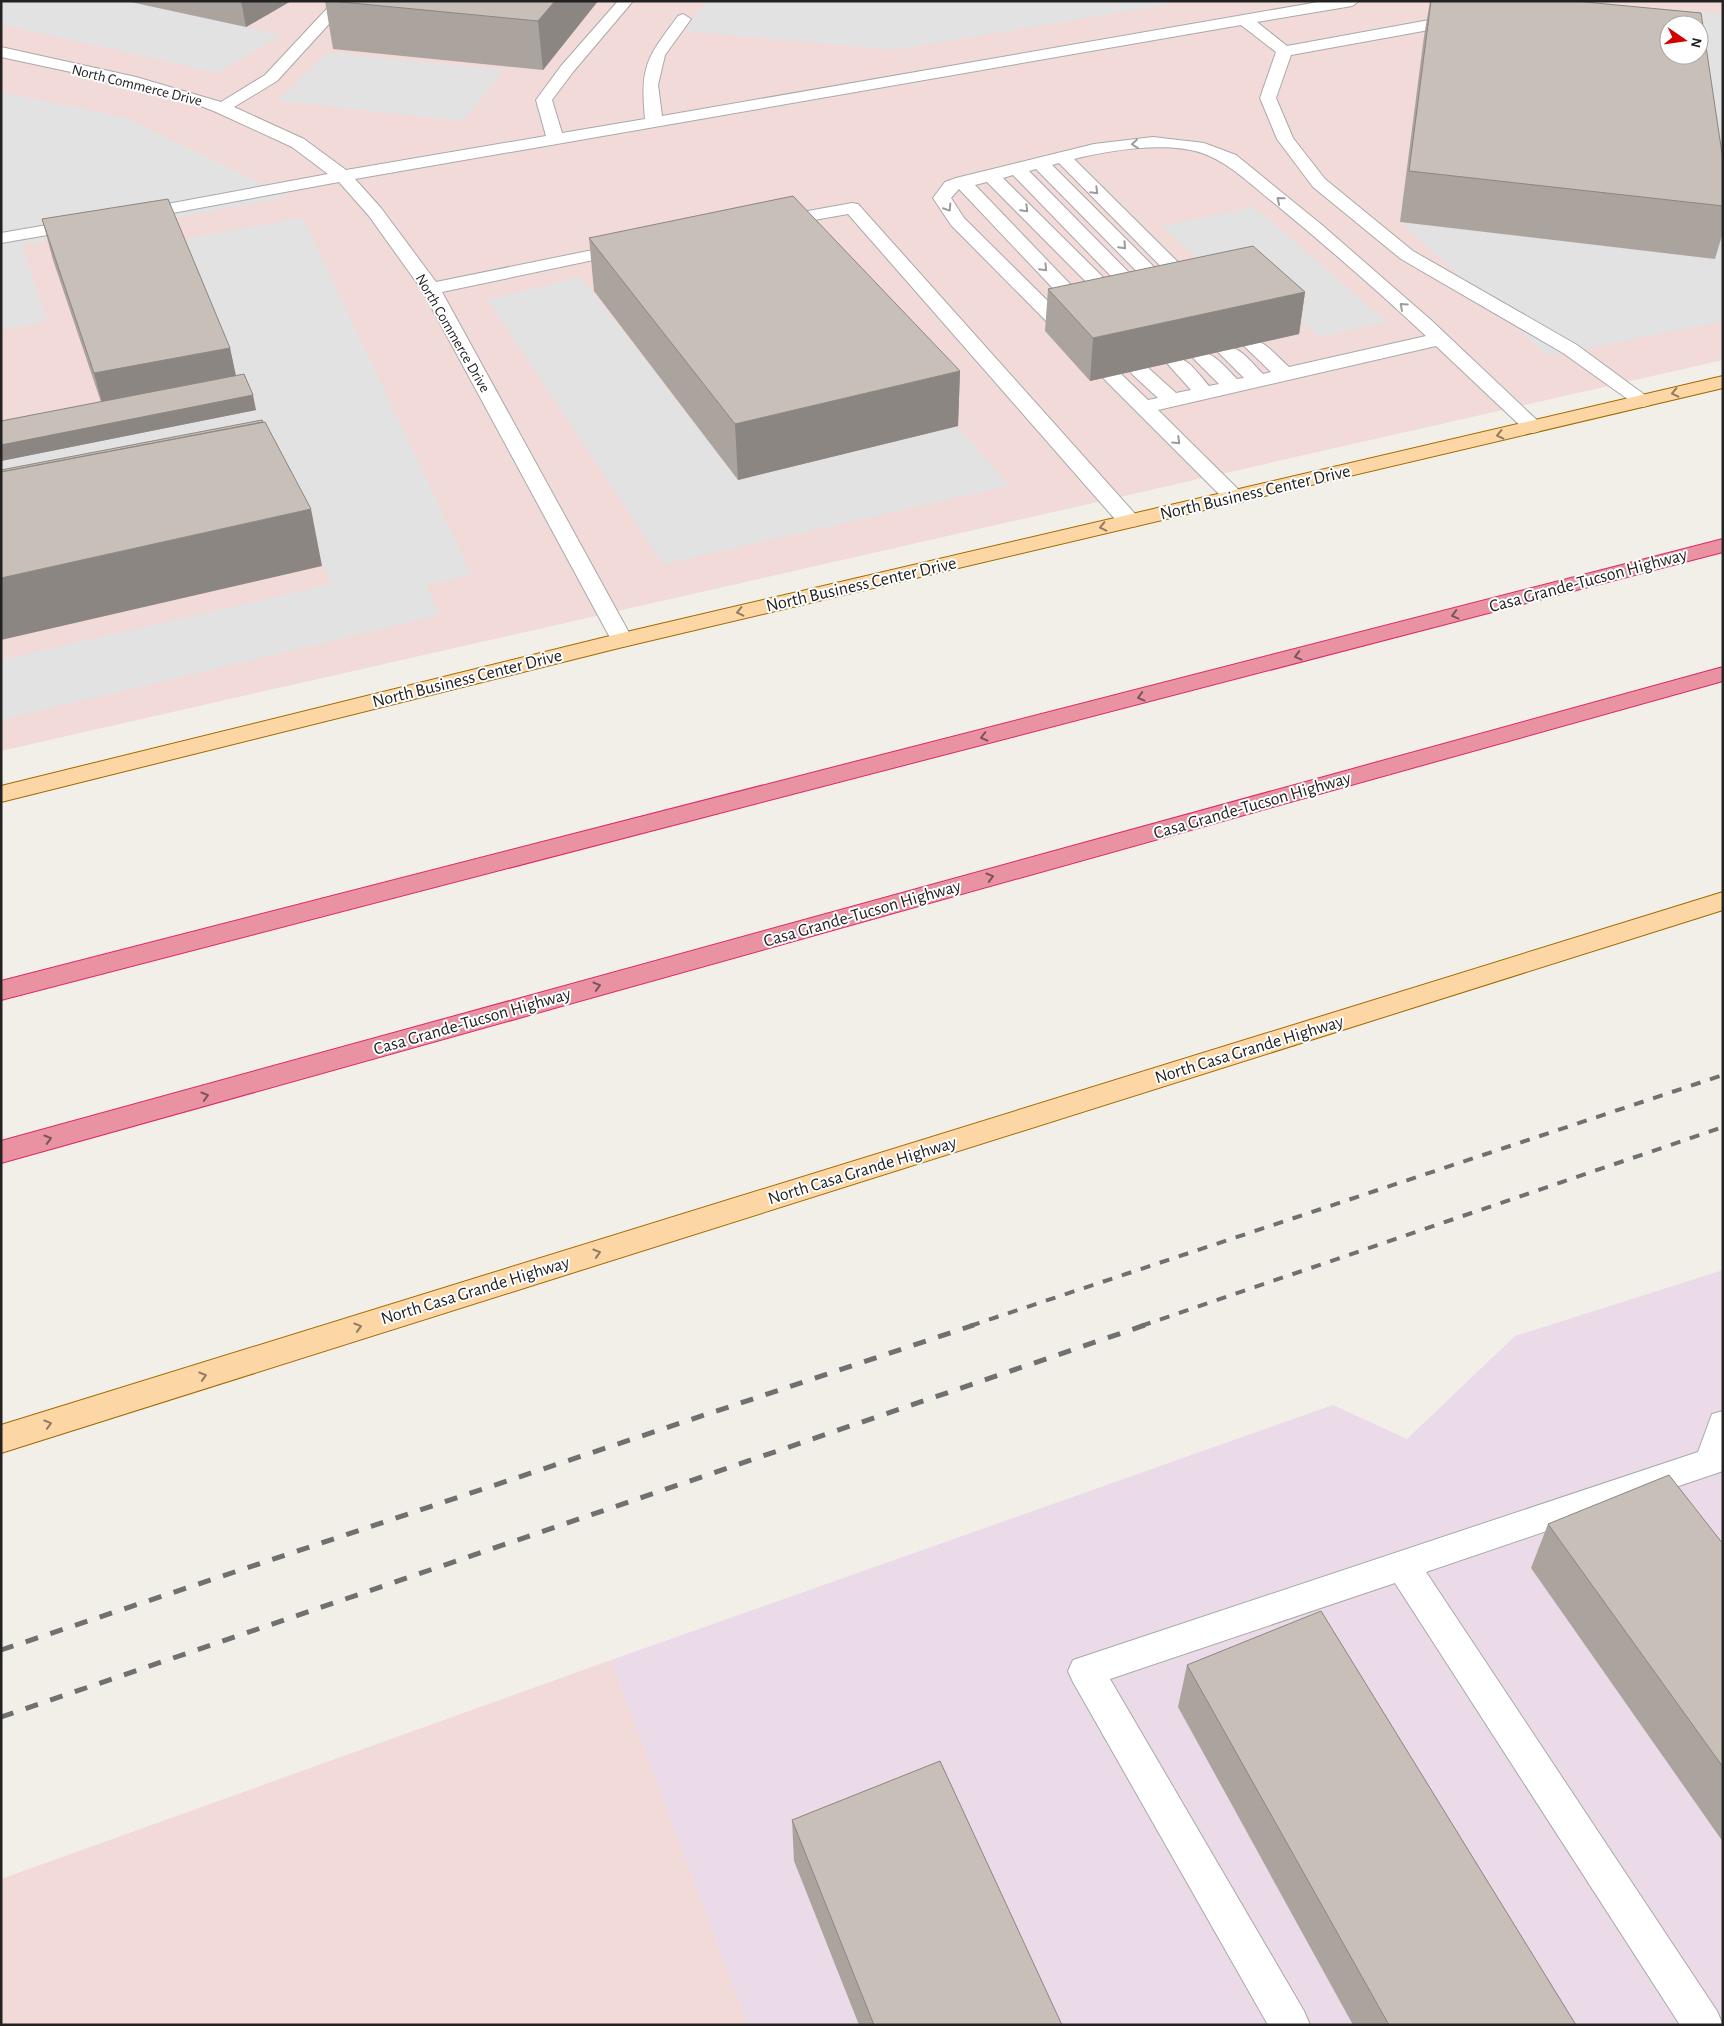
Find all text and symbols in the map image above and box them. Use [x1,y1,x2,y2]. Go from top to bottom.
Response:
north arrow [1659,15,1709,65]
text: N [1688,36,1704,49]
street label: North Commerce Drive [70,62,204,109]
one-way arrow [1130,138,1138,149]
one-way arrow [1090,185,1099,194]
one-way arrow [1277,197,1286,205]
one-way arrow [942,202,951,211]
one-way arrow [1019,204,1028,213]
one-way arrow [1117,241,1126,250]
one-way arrow [1038,262,1047,271]
street label: North Commerce Drive [413,272,493,395]
one-way arrow [1400,303,1409,312]
one-way arrow [1671,388,1680,398]
one-way arrow [1496,429,1504,440]
one-way arrow [1172,435,1181,444]
street label: North Business Center Drive [1158,462,1352,524]
one-way arrow [1099,521,1108,532]
street label: Casa Grande-Tucson Highway [1487,546,1690,616]
street label: North Business Center Drive [764,554,958,616]
one-way arrow [736,606,745,617]
one-way arrow [1452,609,1460,619]
street label: North Business Center Drive [371,647,564,711]
one-way arrow [1295,650,1303,660]
one-way arrow [1137,691,1146,702]
one-way arrow [980,732,988,742]
street label: Casa Grande-Tucson Highway [1152,769,1353,843]
one-way arrow [985,873,994,883]
street label: Casa Grande-Tucson Highway [762,877,963,951]
one-way arrow [593,982,601,992]
street label: Casa Grande-Tucson Highway [372,985,573,1059]
street label: North Casa Grande Highway [1153,1013,1346,1087]
one-way arrow [200,1091,208,1101]
one-way arrow [44,1134,53,1145]
street label: North Casa Grande Highway [766,1134,959,1208]
one-way arrow [592,1248,600,1258]
street label: North Casa Grande Highway [379,1254,572,1328]
one-way arrow [353,1323,362,1333]
one-way arrow [198,1371,207,1381]
one-way arrow [43,1420,51,1430]

